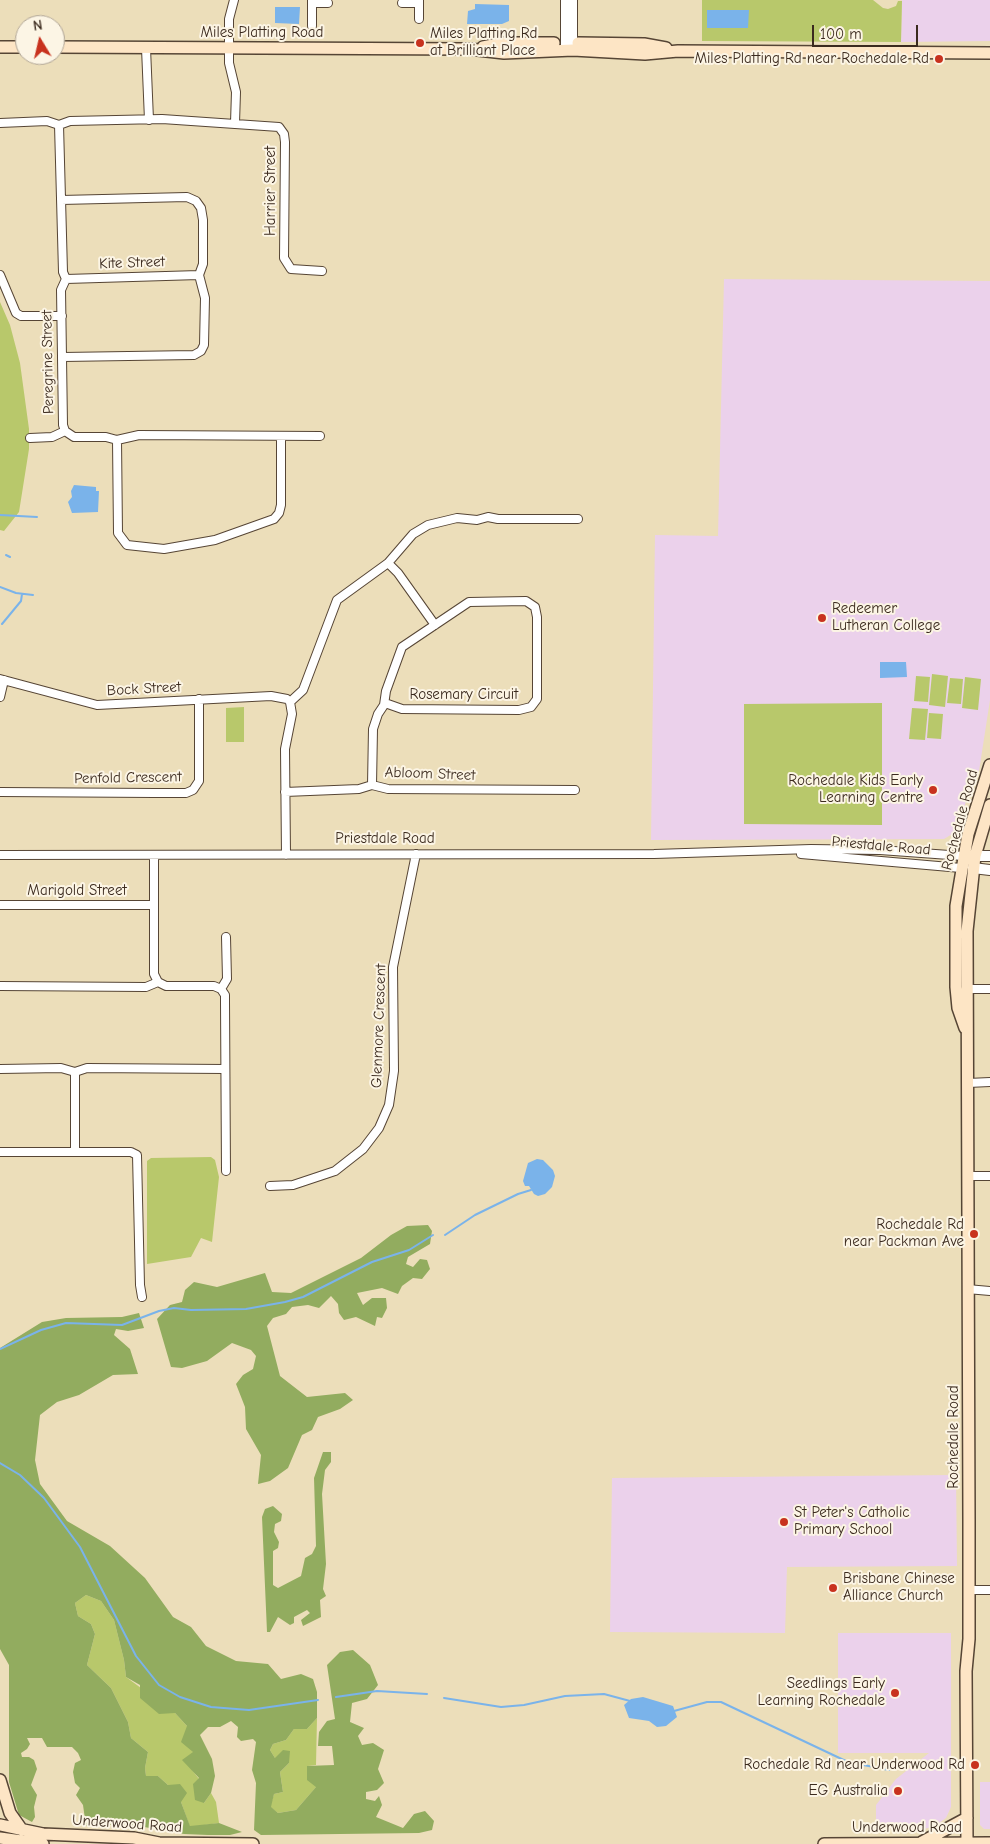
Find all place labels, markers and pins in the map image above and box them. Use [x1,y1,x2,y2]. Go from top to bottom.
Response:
place label: Miles Platting Rd at Brilliant Place [430,25,537,60]
marker: Miles Platting Rd at Brilliant Place [414,37,426,49]
place label: Miles Platting Rd near Rochedale Rd [694,50,929,68]
marker: Miles Platting Rd near Rochedale Rd [933,53,945,65]
place label: Redeemer Lutheran College [832,600,940,635]
marker: Redeemer Lutheran College [816,612,828,624]
place label: Rochedale Kids Early Learning Centre [788,772,923,807]
marker: Rochedale Kids Early Learning Centre [927,784,939,796]
place label: Rochedale Rd near Packman Ave [844,1216,964,1251]
marker: Rochedale Rd near Packman Ave [968,1228,980,1240]
place label: St Peter's Catholic Primary School [794,1504,910,1539]
marker: St Peter's Catholic Primary School [778,1516,790,1528]
place label: Brisbane Chinese Alliance Church [843,1570,955,1605]
marker: Brisbane Chinese Alliance Church [827,1582,839,1594]
place label: Seedlings Early Learning Rochedale [758,1675,885,1710]
marker: Seedlings Early Learning Rochedale [889,1687,901,1699]
place label: Rochedale Rd near Underwood Rd [743,1756,965,1774]
marker: Rochedale Rd near Underwood Rd [969,1759,981,1771]
place label: EG Australia [809,1782,888,1800]
marker: EG Australia [892,1785,904,1797]

